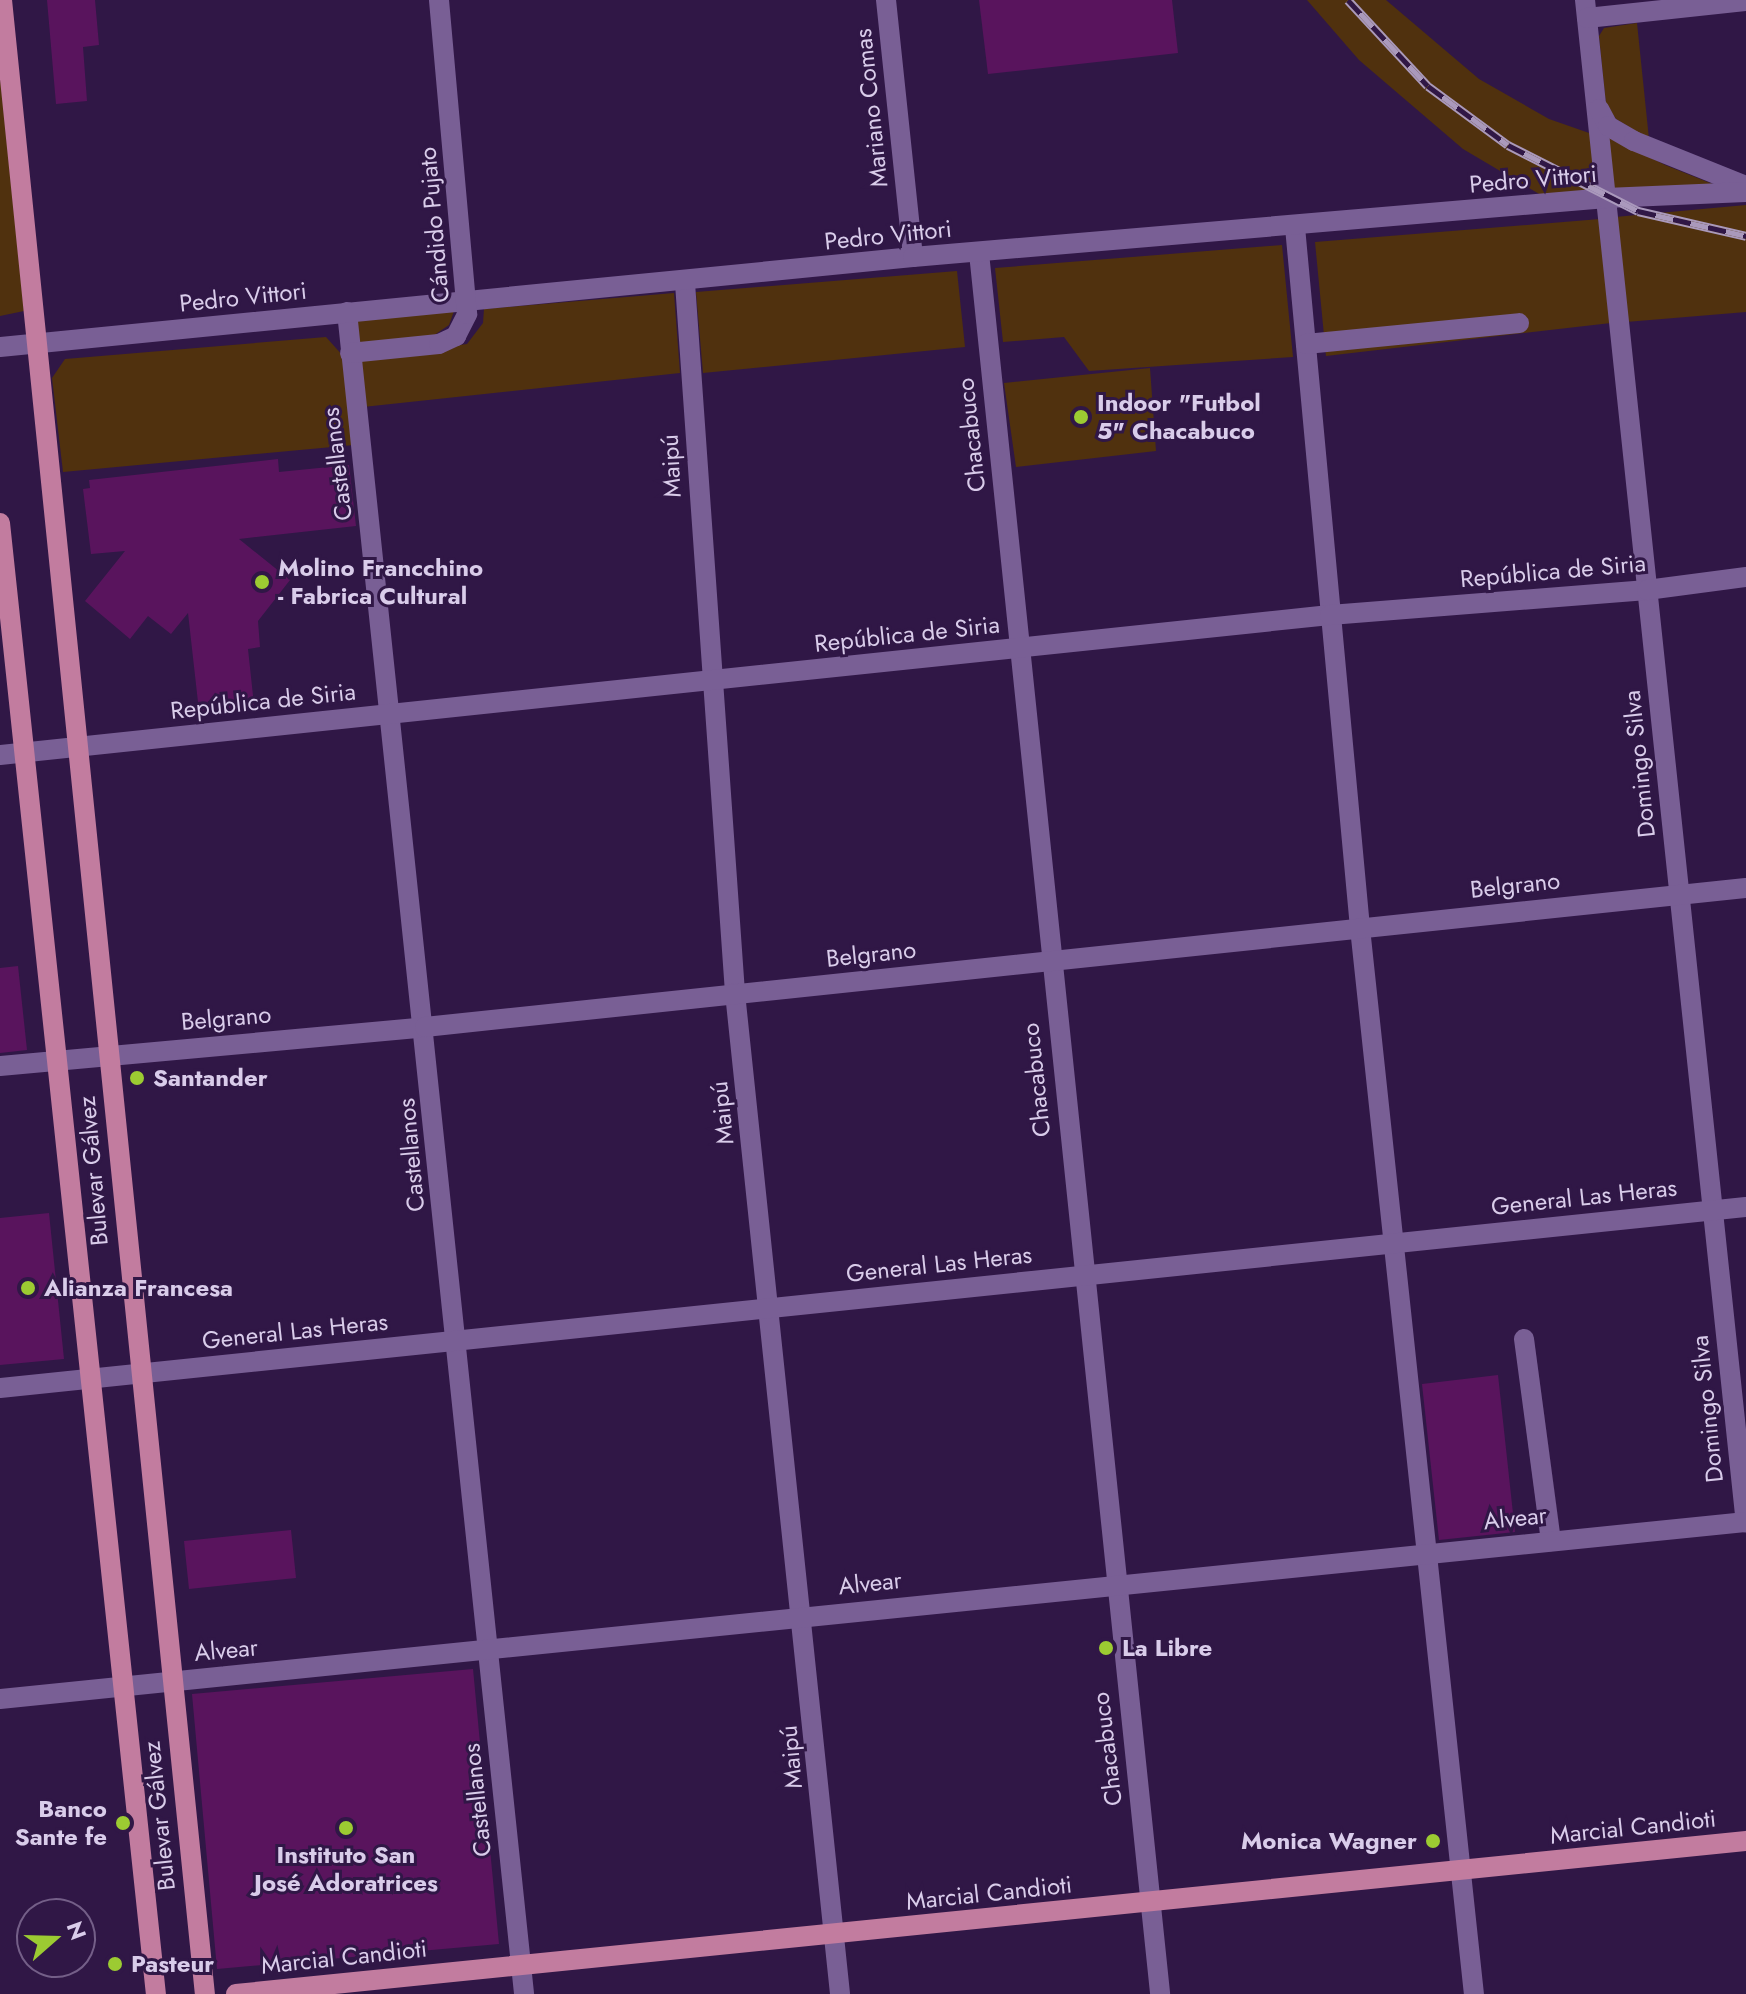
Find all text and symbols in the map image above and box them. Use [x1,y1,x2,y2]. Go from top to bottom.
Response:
street label: Mariano Comas [848,27,894,189]
street label: Cándido Pujato [413,146,455,304]
street label: Pedro Vittori [1468,159,1598,199]
street label: Pedro Vittori [823,214,953,256]
street label: Pedro Vittori [178,276,308,318]
street label: Chacabuco [951,377,991,493]
place label: Indoor "Futbol 5" Chacabuco [1097,389,1261,445]
street label: Castellanos [316,406,358,522]
marker: Indoor "Futbol 5" Chacabuco [1072,408,1090,426]
street label: Maipú [655,434,687,498]
street label: República de Siria [1459,549,1647,593]
place label: Molino Francchino - Fabrica Cultural [278,554,483,610]
marker: Molino Francchino - Fabrica Cultural [253,573,271,591]
street label: República de Siria [813,610,1001,658]
street label: República de Siria [169,677,357,725]
street label: Domingo Silva [1617,689,1661,839]
street label: Belgrano [1469,866,1561,904]
street label: Belgrano [825,935,917,973]
street label: Belgrano [180,1000,272,1036]
street label: Chacabuco [1016,1022,1056,1138]
place label: Santander [153,1064,268,1092]
marker: Santander [128,1069,146,1087]
street label: Maipú [704,1080,740,1146]
street label: Bulevar Gálvez [72,1095,114,1247]
street label: Castellanos [392,1097,430,1213]
street label: General Las Heras [1490,1173,1678,1221]
street label: General Las Heras [845,1240,1033,1288]
place label: Alianza Francesa [44,1274,233,1302]
marker: Alianza Francesa [19,1279,37,1297]
street label: General Las Heras [201,1307,389,1355]
street label: Domingo Silva [1685,1334,1729,1484]
street label: Alvear [1482,1500,1548,1536]
street label: Alvear [837,1565,903,1601]
street label: Alvear [193,1633,259,1667]
place label: La Libre [1122,1634,1212,1662]
marker: La Libre [1097,1639,1115,1657]
street label: Chacabuco [1086,1690,1128,1808]
street label: Maipú [774,1724,808,1790]
street label: Bulevar Gálvez [137,1740,181,1892]
street label: Castellanos [457,1742,497,1858]
place label: Banco Sante fe [15,1795,107,1851]
street label: Marcial Candioti [1549,1804,1717,1850]
marker: Banco Sante fe [114,1814,132,1832]
marker: Instituto San José Adoratrices [337,1819,355,1837]
place label: Monica Wagner [1241,1827,1417,1855]
marker: Monica Wagner [1424,1832,1442,1850]
place label: Instituto San José Adoratrices [254,1841,438,1897]
street label: Marcial Candioti [905,1870,1073,1916]
north arrow [16,1898,96,1978]
text: N [59,1917,95,1944]
street label: Marcial Candioti [260,1934,428,1980]
place label: Pasteur [131,1950,214,1978]
marker: Pasteur [106,1955,124,1973]

